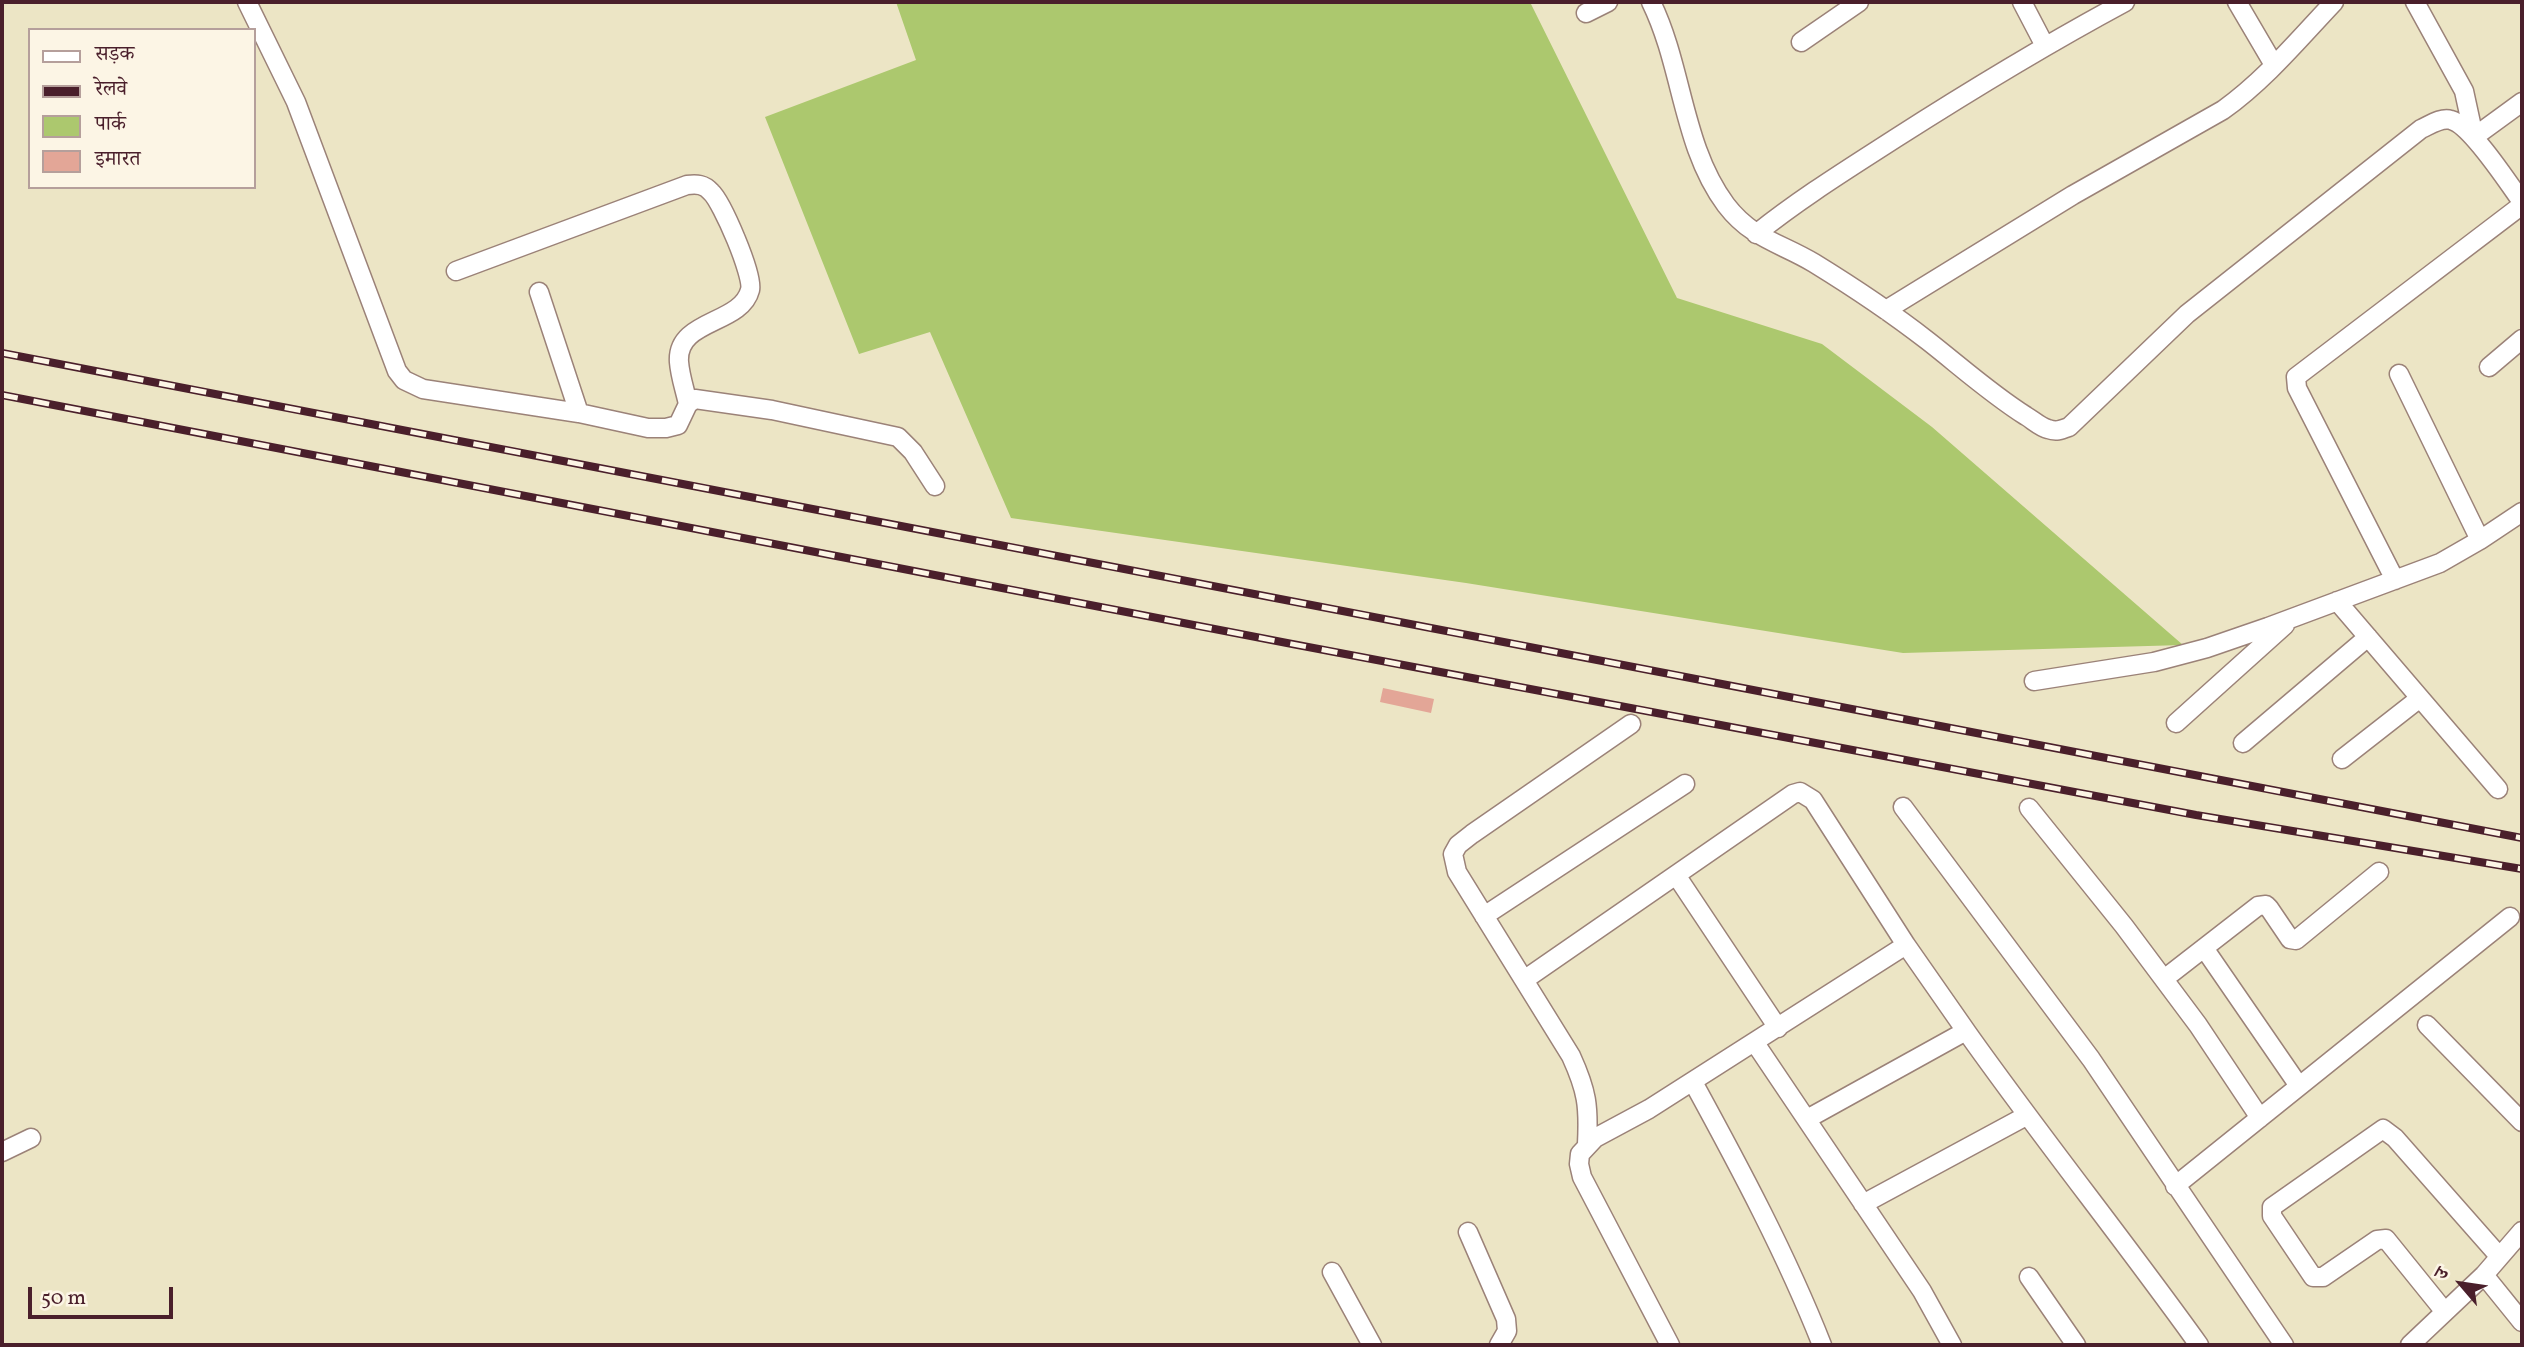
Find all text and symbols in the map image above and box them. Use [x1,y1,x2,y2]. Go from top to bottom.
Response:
legend [28,28,256,189]
text: सड़क [95,40,134,69]
text: रेलवे [95,75,127,104]
text: पार्क [95,110,126,139]
text: इमारत [95,145,141,174]
north arrow [2426,1249,2496,1319]
text: उ [2429,1263,2456,1284]
scale bar [32,1274,177,1318]
text: 50 m [41,1284,86,1313]

